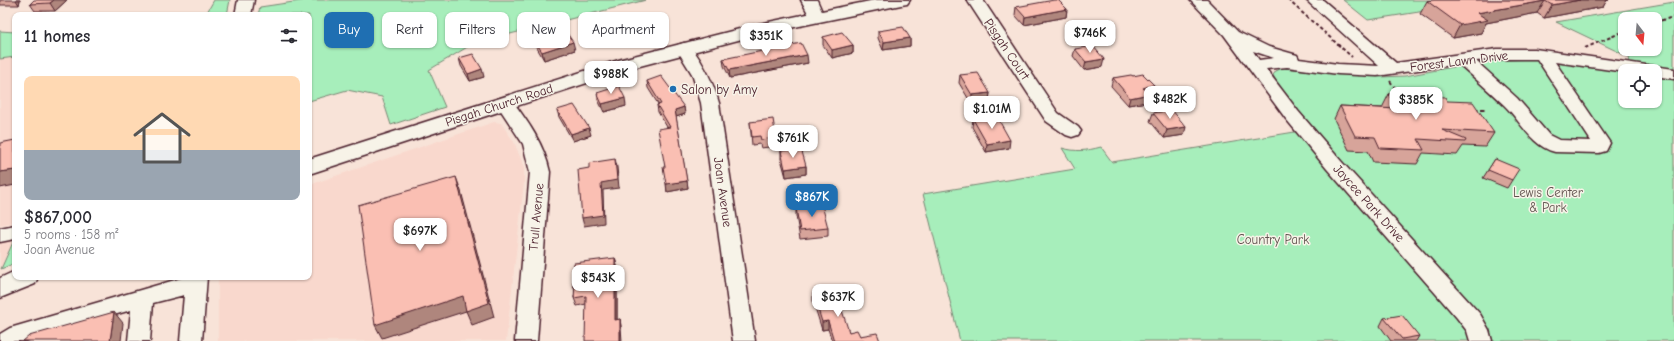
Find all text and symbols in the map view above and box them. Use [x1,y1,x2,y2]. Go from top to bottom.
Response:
chip: Buy [324,12,374,48]
chip: Rent [382,12,437,48]
chip: Filters [445,12,509,48]
chip: New [517,12,570,48]
chip: Apartment [578,12,669,48]
north arrow [1618,12,1662,56]
map controls [1618,12,1662,108]
street label: Pisgah Court [981,15,1034,84]
pin: $746K [1062,20,1118,54]
pin: $351K [738,23,794,57]
icon: filters [278,25,300,47]
text: $746K [1074,25,1106,40]
text: 11 homes [24,27,90,46]
text: $351K [749,28,783,43]
street label: Forest Lawn Drive [1409,47,1509,74]
pin: $988K [583,61,639,95]
button: locate [1618,64,1662,108]
text: $988K [593,66,629,81]
street label: Pisgah Church Road [443,80,555,130]
place label: Salon by Amy [681,82,757,97]
marker: Salon by Amy [668,84,678,94]
pin: $482K [1142,86,1198,120]
pin: $385K [1388,87,1444,121]
text: $482K [1153,91,1187,106]
text: $385K [1398,92,1434,107]
pin: $1.01M [959,96,1025,130]
text: $1.01M [973,101,1011,116]
icon: home [126,102,198,174]
pin: $761K [765,125,821,159]
text: $761K [777,130,809,145]
street label: Joan Avenue [711,156,735,228]
street label: Jaycee Park Drive [1330,161,1408,245]
street label: Trull Avenue [526,182,546,252]
pin: $867K [784,184,840,218]
park label: Lewis Center & Park [1513,185,1584,215]
text: $867K [795,189,829,204]
text: $867,000 [24,208,92,227]
pin: $697K [392,218,448,252]
text: $697K [403,223,437,238]
text: 5 rooms · 158 m² [24,227,118,242]
park label: Country Park [1237,232,1310,247]
text: Joan Avenue [24,242,95,257]
pin: $543K [570,265,626,299]
text: $543K [581,270,615,285]
pin: $637K [810,284,866,318]
text: $637K [821,289,855,304]

